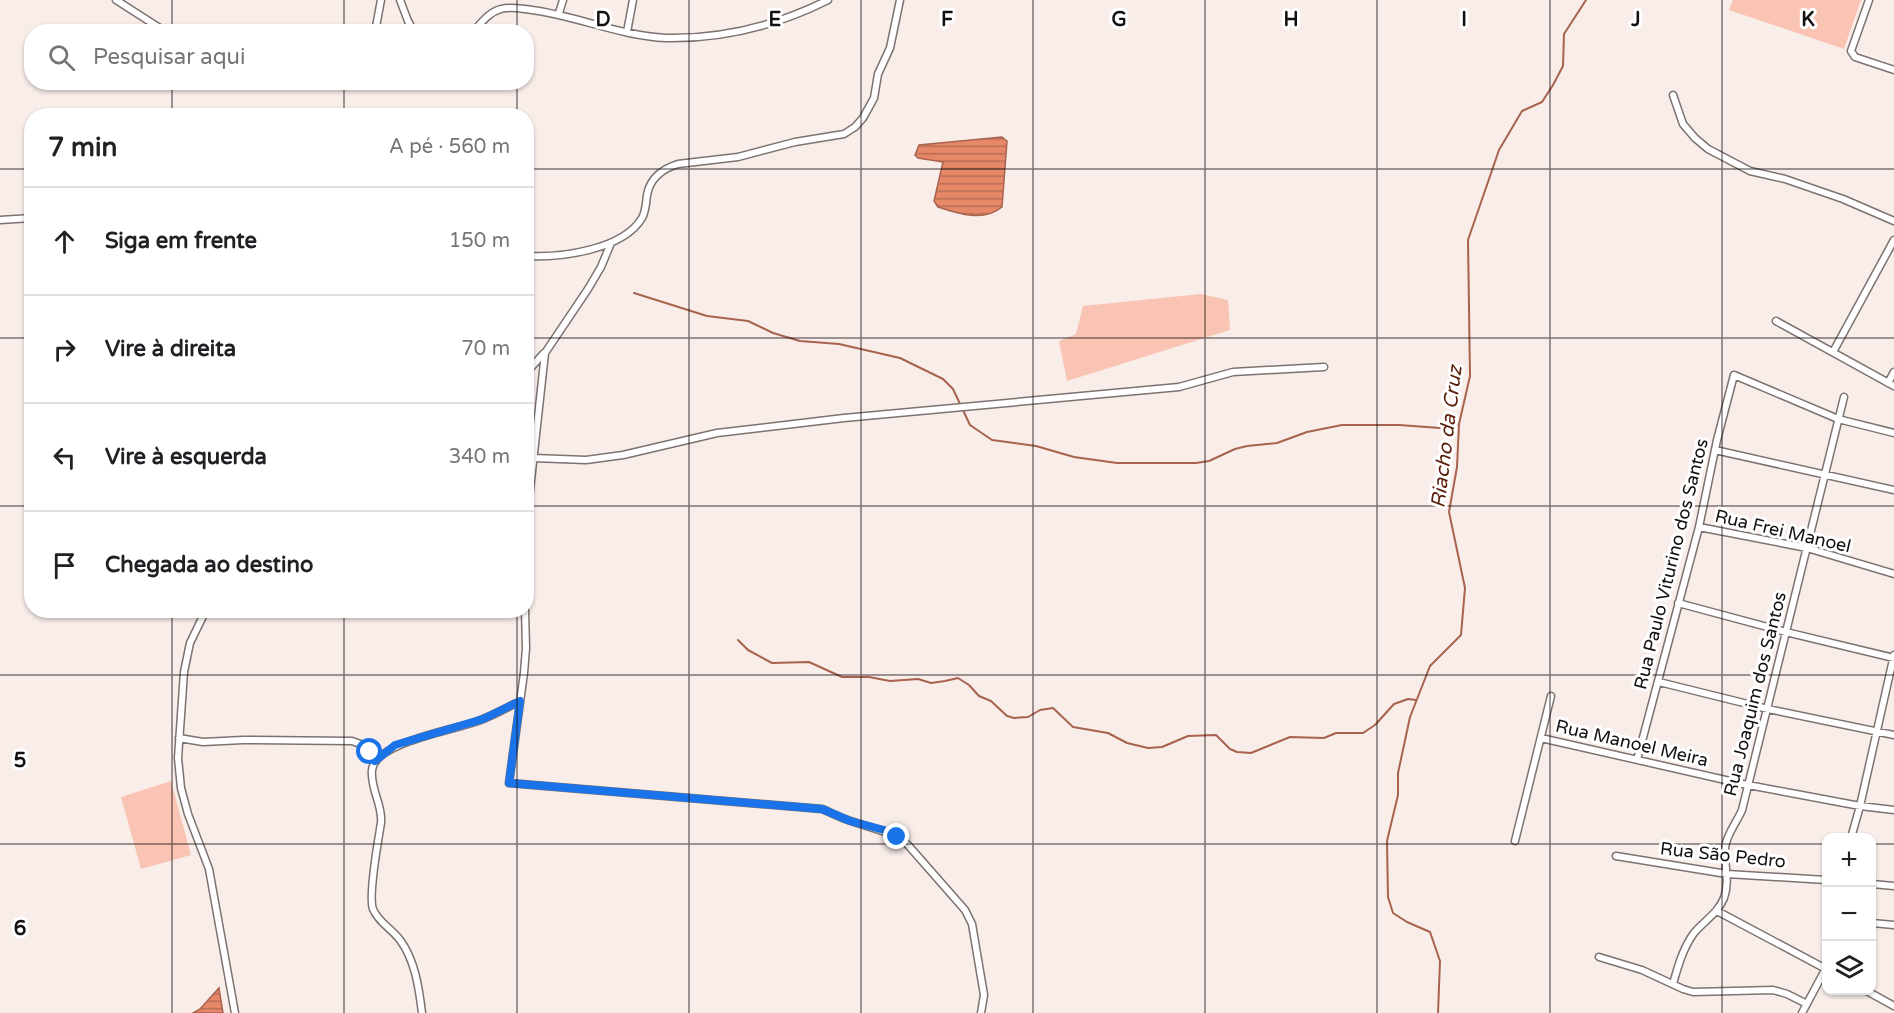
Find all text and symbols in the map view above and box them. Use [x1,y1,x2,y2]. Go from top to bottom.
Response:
text: D [595,8,611,32]
text: E [769,8,782,32]
text: F [941,8,953,32]
text: G [1111,8,1127,32]
text: H [1283,8,1299,32]
text: I [1461,8,1467,32]
text: J [1630,8,1641,32]
text: K [1801,8,1815,32]
search box [24,24,534,90]
icon: search [45,41,78,74]
text: Pesquisar aqui [93,44,245,70]
text: 7 min [48,132,117,163]
text: A pé · 560 m [389,135,510,159]
icon: ahead [48,225,81,258]
text: Siga em frente [105,228,257,254]
text: 150 m [449,229,510,253]
icon: right [48,333,81,366]
text: Vire à direita [105,336,236,362]
text: 70 m [461,337,510,361]
water label: Riacho da Cruz [1426,362,1468,510]
street label: Rua Paulo Viturino dos Santos [1629,436,1713,692]
icon: left [48,441,81,474]
text: Vire à esquerda [105,444,267,470]
text: 340 m [449,445,510,469]
street label: Rua Frei Manoel [1713,505,1853,557]
icon: arrive [48,549,81,582]
text: Chegada ao destino [105,552,313,578]
street label: Rua Joaquim dos Santos [1719,589,1791,799]
street label: Rua Manoel Meira [1553,715,1711,771]
route start [356,738,382,764]
text: 5 [14,749,26,773]
route end [883,823,909,849]
map controls [1822,833,1876,995]
button: + [1822,833,1876,887]
street label: Rua São Pedro [1659,837,1787,873]
button: − [1822,887,1876,941]
text: 6 [14,917,26,941]
button: layers [1822,941,1876,995]

